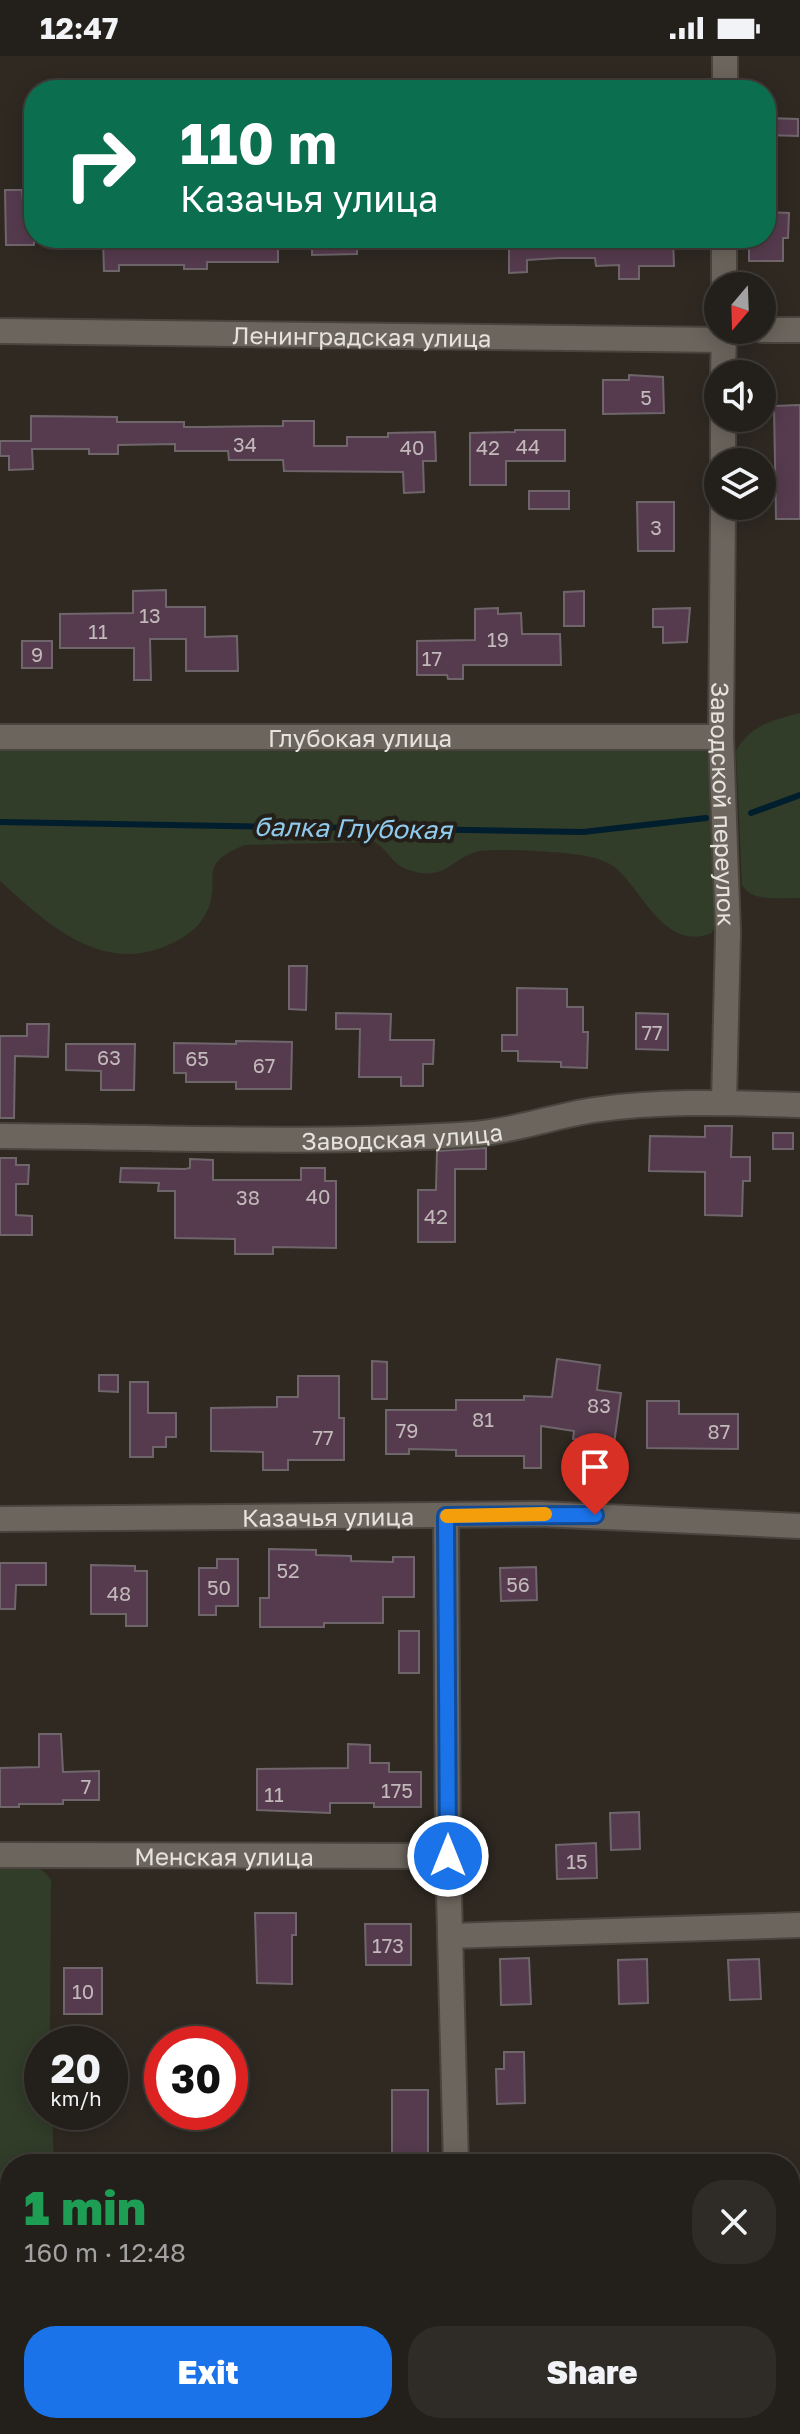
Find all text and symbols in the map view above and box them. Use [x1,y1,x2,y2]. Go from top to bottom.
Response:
text: 12:47 [40,10,118,46]
text: 110 m [180,109,337,176]
icon: right [48,112,152,216]
text: Казачья улица [180,177,438,220]
north arrow [704,272,776,344]
map controls [704,272,776,520]
street label: Ленинградская улица [232,319,492,352]
button: sound [704,360,776,432]
house number: 5 [640,385,652,409]
house number: 34 [233,432,257,456]
house number: 44 [516,434,540,458]
house number: 40 [400,435,424,459]
house number: 42 [476,435,500,459]
button: layers [704,448,776,520]
house number: 3 [650,515,662,539]
house number: 13 [139,603,161,627]
house number: 11 [88,619,108,643]
house number: 19 [487,627,509,651]
house number: 9 [31,642,43,666]
house number: 17 [422,646,442,670]
street label: Заводской переулок [706,682,742,927]
street label: Глубокая улица [268,723,452,752]
water label: балка Глубокая [254,811,454,845]
house number: 77 [641,1020,663,1044]
house number: 63 [97,1045,121,1069]
house number: 65 [185,1046,209,1070]
house number: 67 [253,1053,275,1077]
street label: Заводская улица [301,1116,505,1154]
house number: 40 [306,1184,330,1208]
house number: 38 [236,1185,260,1209]
house number: 42 [424,1204,448,1228]
house number: 83 [587,1393,611,1417]
house number: 81 [472,1407,494,1431]
house number: 79 [396,1418,418,1442]
house number: 87 [708,1419,730,1443]
house number: 77 [312,1425,334,1449]
pin [561,1433,629,1515]
icon: arrive [573,1445,617,1489]
street label: Казачья улица [242,1501,414,1531]
house number: 52 [276,1558,300,1582]
house number: 56 [506,1572,530,1596]
house number: 50 [207,1575,231,1599]
house number: 48 [107,1581,131,1605]
house number: 7 [81,1774,91,1798]
house number: 175 [381,1778,413,1802]
house number: 11 [264,1782,284,1806]
position arrow [406,1814,490,1898]
street label: Менская улица [134,1841,314,1870]
house number: 15 [566,1849,588,1873]
house number: 173 [372,1933,404,1957]
house number: 10 [72,1979,94,2003]
speed limit sign: 30 [144,2026,248,2130]
text: 20 [51,2044,101,2092]
text: km/h [51,2086,101,2110]
text: 1 min [24,2178,146,2236]
button: close [692,2180,776,2264]
text: 160 m · 12:48 [24,2237,186,2268]
button: Exit [24,2326,392,2418]
button: Share [408,2326,776,2418]

